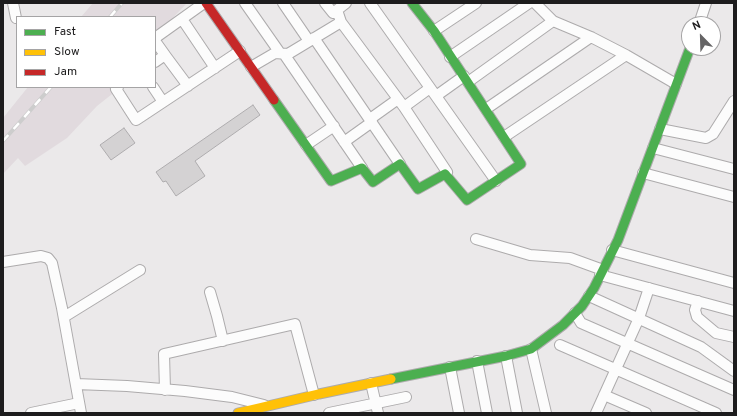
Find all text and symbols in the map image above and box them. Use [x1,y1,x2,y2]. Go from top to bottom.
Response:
legend [16,16,156,88]
north arrow [681,16,721,56]
text: N [690,18,703,34]
text: Fast [54,24,76,40]
text: Slow [54,44,80,60]
text: Jam [54,64,77,80]

